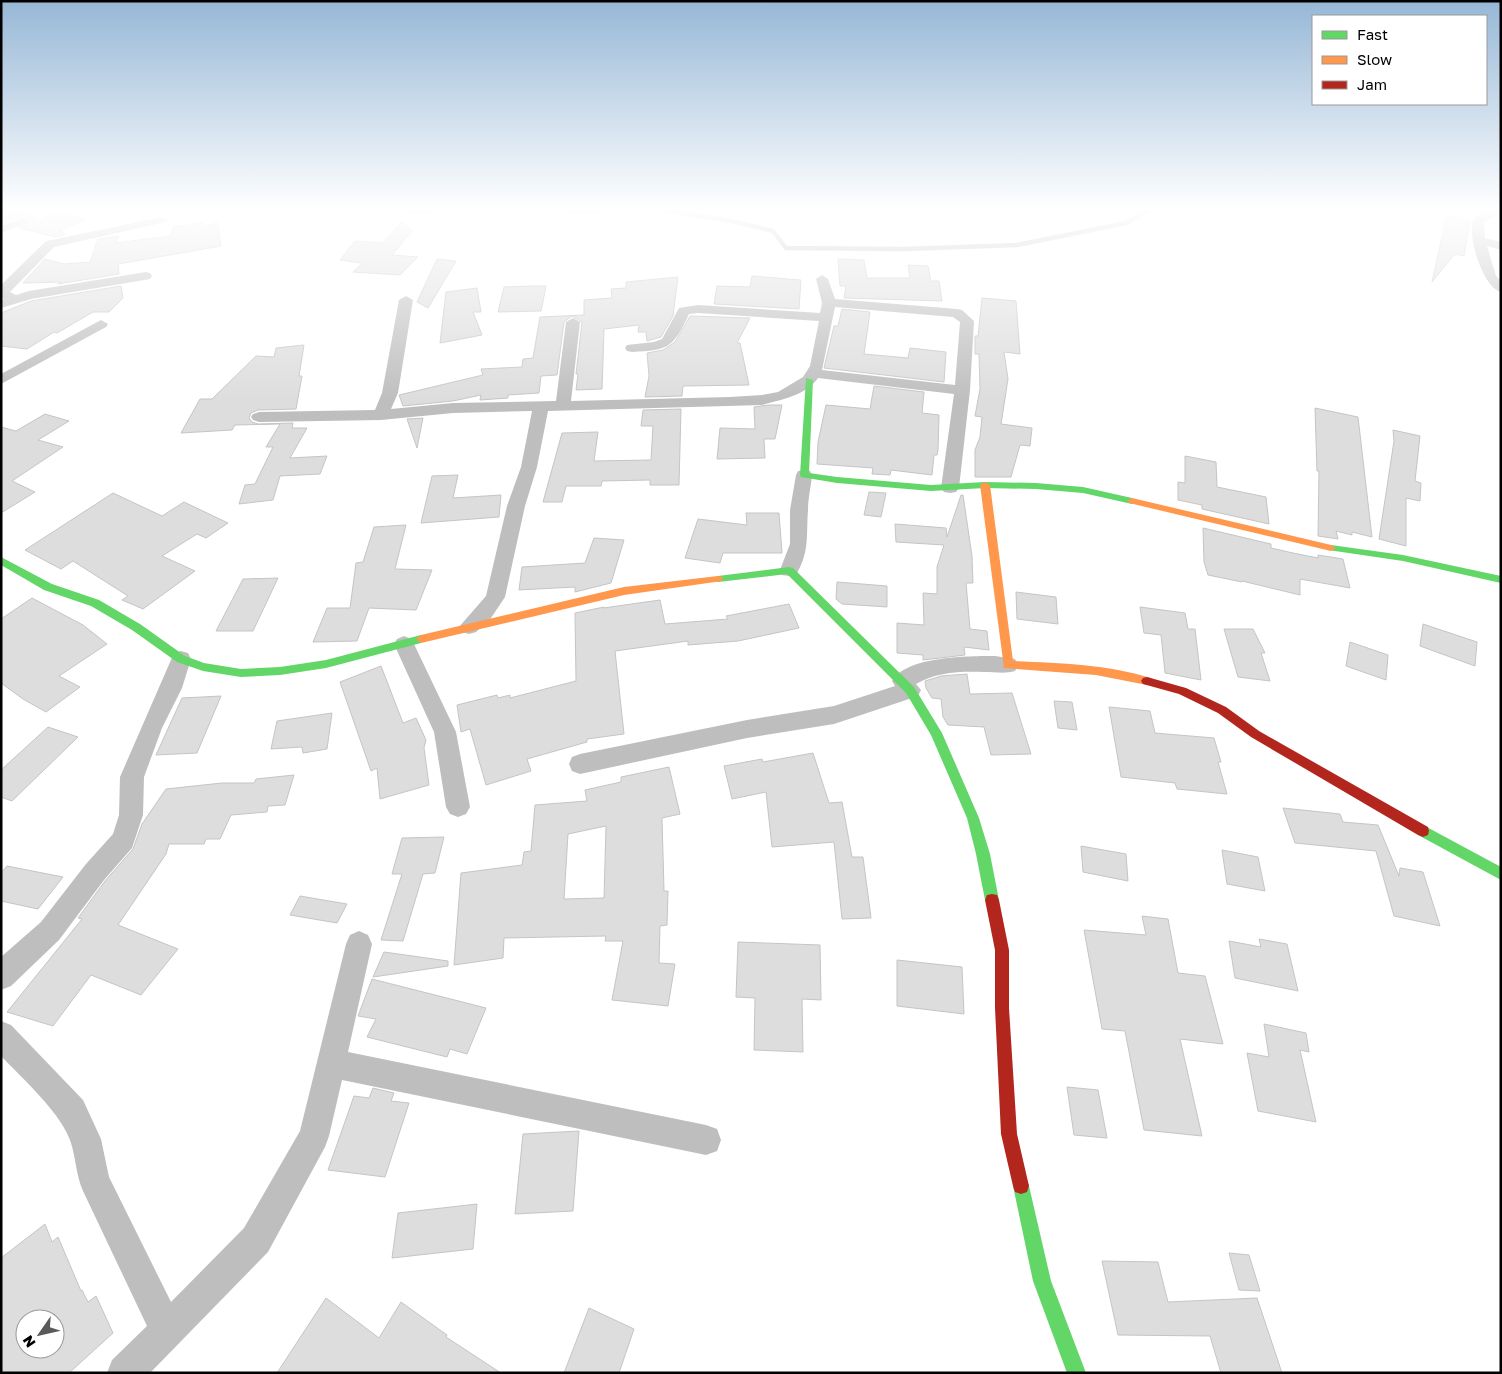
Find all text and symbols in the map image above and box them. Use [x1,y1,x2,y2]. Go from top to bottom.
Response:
legend [1312,15,1487,105]
text: Fast [1357,25,1388,43]
text: Slow [1357,50,1392,68]
text: Jam [1357,75,1387,93]
north arrow [15,1309,65,1359]
text: N [19,1332,39,1351]

